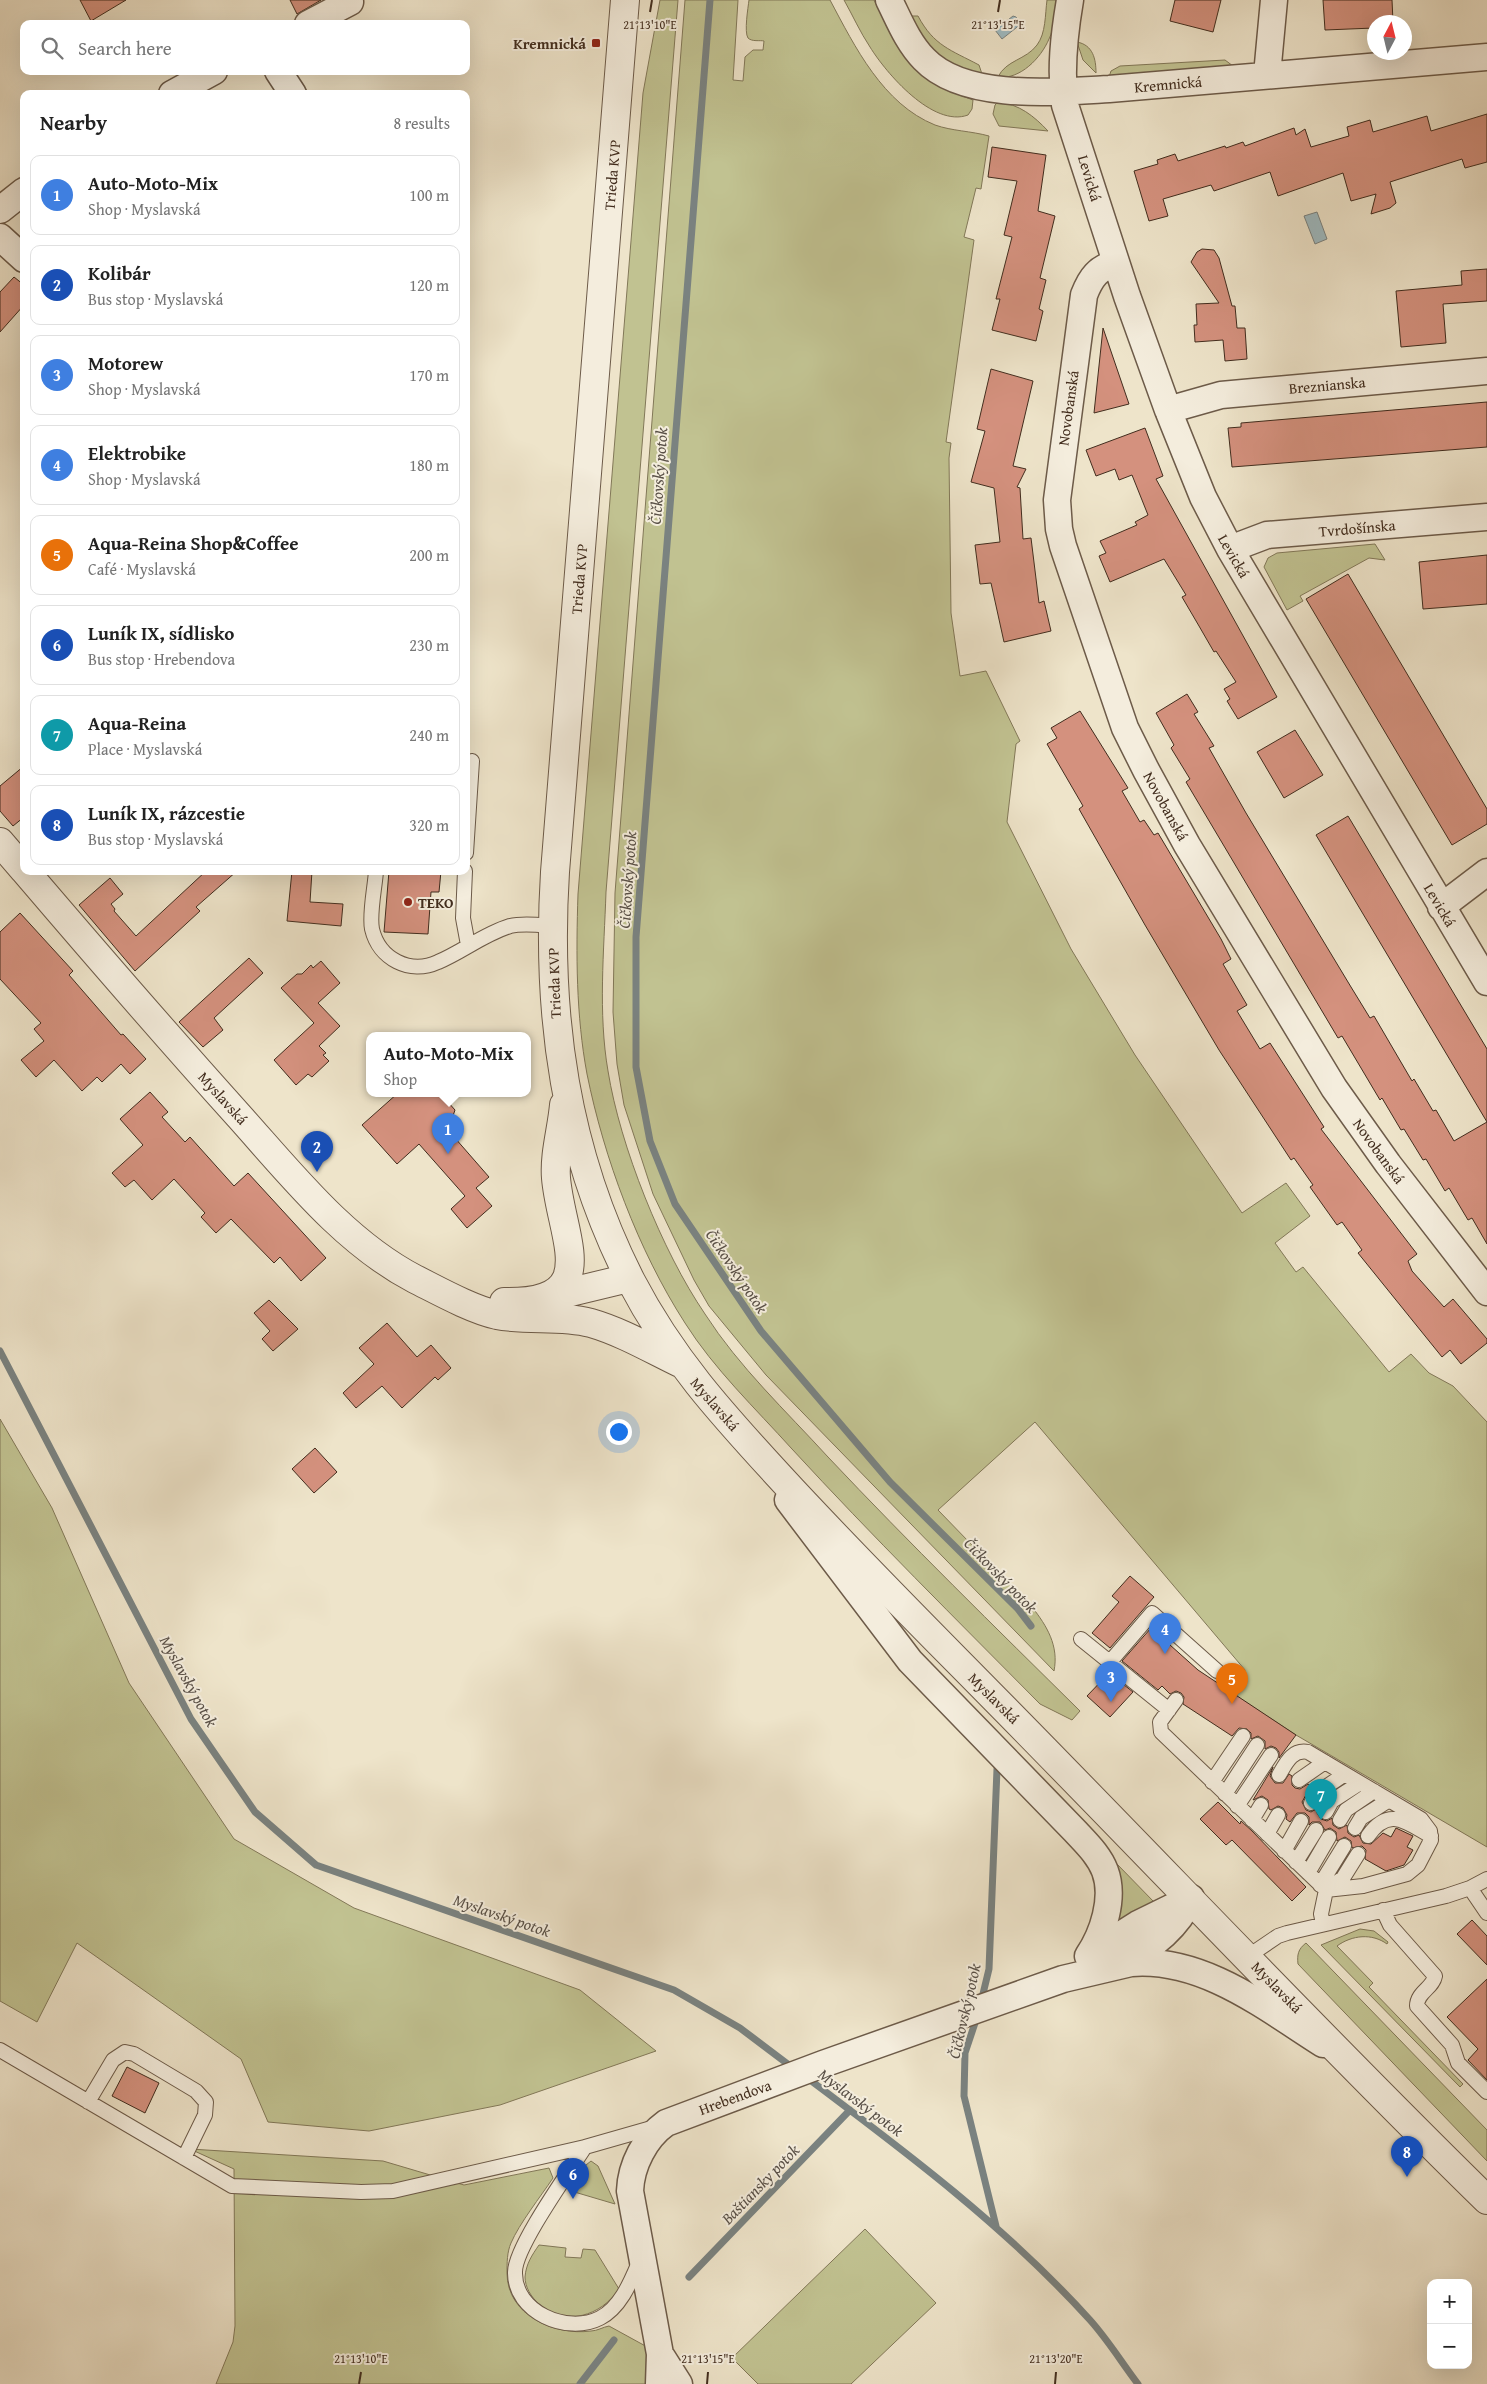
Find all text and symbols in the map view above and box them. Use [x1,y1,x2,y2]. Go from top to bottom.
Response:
north arrow [1367,15,1412,60]
text: 21°13'10"E [623,16,677,33]
text: 21°13'15"E [971,16,1025,33]
search box [20,20,470,75]
place label: Kremnická [513,33,586,54]
icon: search [38,34,66,62]
text: Search here [78,34,172,62]
marker: Kremnická [590,37,602,49]
street label: Kremnická [1133,71,1203,97]
text: Nearby [40,107,107,138]
text: 8 results [393,111,450,135]
street label: Trieda KVP [598,139,626,211]
street label: Levická [1073,152,1107,204]
text: Auto-Moto-Mix [88,169,218,197]
text: 1 [53,183,61,207]
text: 100 m [409,183,449,207]
text: Shop · Myslavská [88,197,201,221]
text: Kolibár [88,259,151,287]
text: 2 [53,273,61,297]
text: 120 m [409,273,449,297]
text: Bus stop · Myslavská [88,287,223,311]
text: Motorew [88,349,163,377]
text: 3 [53,363,61,387]
text: 170 m [409,363,449,387]
street label: Novobanská [1052,369,1084,447]
street label: Breznianska [1288,371,1366,399]
text: Shop · Myslavská [88,377,201,401]
water label: Čičkovský potok [643,426,673,525]
text: Elektrobike [88,439,186,467]
text: 4 [53,453,61,477]
text: 180 m [409,453,449,477]
text: Shop · Myslavská [88,467,201,491]
street label: Tvrdošínska [1318,514,1396,542]
text: Aqua-Reina Shop&Coffee [88,529,299,557]
street label: Levická [1213,530,1255,582]
text: 5 [53,543,61,567]
text: 200 m [409,543,449,567]
street label: Trieda KVP [565,543,593,615]
text: Café · Myslavská [88,557,196,581]
text: Luník IX, sídlisko [88,619,234,647]
text: 6 [53,633,61,657]
text: 230 m [409,633,449,657]
text: Bus stop · Hrebendova [88,647,235,671]
text: Aqua-Reina [88,709,186,737]
text: 7 [53,723,61,747]
text: 240 m [409,723,449,747]
text: Place · Myslavská [88,737,202,761]
street label: Novobanská [1138,768,1194,844]
text: Luník IX, rázcestie [88,799,245,827]
text: 8 [53,813,61,837]
text: 320 m [409,813,449,837]
text: Bus stop · Myslavská [88,827,223,851]
water label: Čičkovský potok [612,830,642,929]
street label: Levická [1419,879,1461,931]
place label: TEKO [418,892,453,913]
marker: TEKO [402,896,414,908]
street label: Trieda KVP [542,947,566,1019]
popup [366,1032,531,1097]
text: Auto-Moto-Mix [383,1039,514,1067]
street label: Myslavská [193,1067,253,1129]
text: Shop [383,1067,417,1091]
pin: 1 [432,1113,464,1154]
street label: Novobanská [1348,1114,1410,1188]
pin: 2 [301,1131,333,1172]
water label: Čičkovský potok [700,1224,774,1319]
street label: Myslavská [686,1373,744,1435]
your location [606,1419,632,1445]
water label: Čičkovský potok [959,1532,1044,1619]
pin: 4 [1149,1613,1181,1654]
water label: Myslavský potok [154,1631,224,1732]
pin: 3 [1095,1661,1127,1702]
pin: 5 [1216,1663,1248,1704]
street label: Myslavská [964,1668,1024,1728]
pin: 7 [1305,1779,1337,1820]
water label: Myslavský potok [450,1887,554,1943]
street label: Myslavská [1247,1956,1307,2018]
water label: Čičkovský potok [941,1960,987,2061]
water label: Myslavský potok [813,2062,909,2142]
street label: Hrebendova [696,2074,774,2120]
pin: 8 [1391,2136,1423,2177]
water label: Baštiansky potok [715,2138,805,2230]
pin: 6 [557,2158,589,2199]
map controls [1427,2279,1472,2369]
button: + [1427,2279,1472,2324]
button: − [1427,2324,1472,2369]
text: 21°13'10"E [334,2350,388,2367]
text: 21°13'15"E [681,2350,735,2367]
text: 21°13'20"E [1029,2350,1083,2367]

